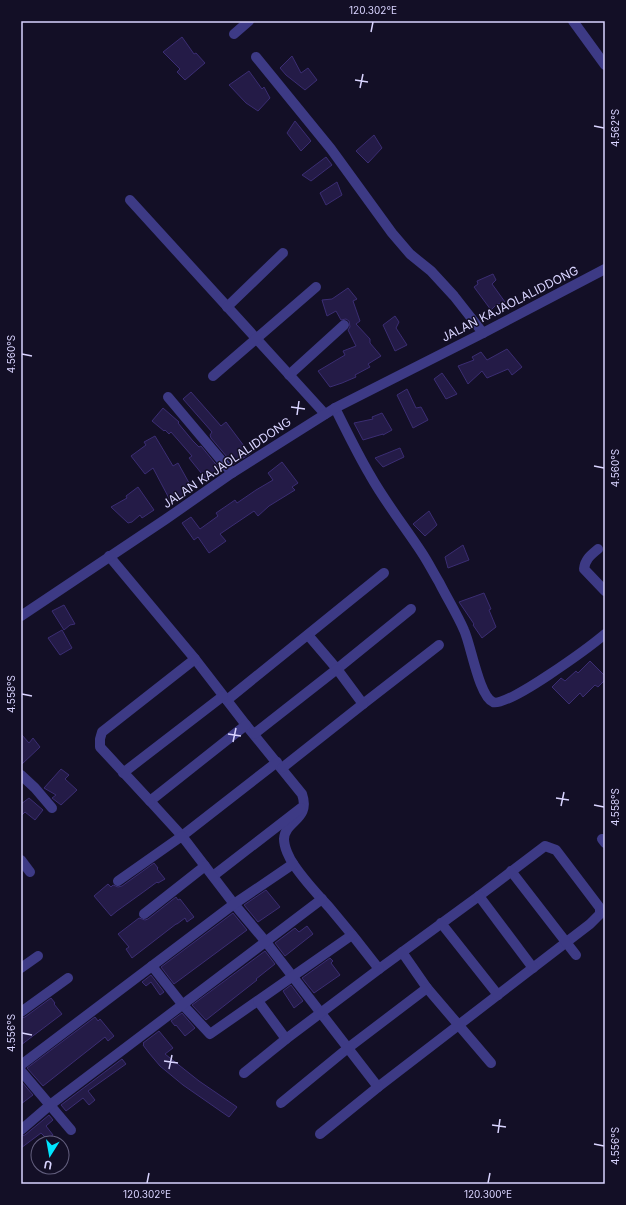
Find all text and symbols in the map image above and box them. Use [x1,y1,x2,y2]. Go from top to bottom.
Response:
text: 120.302°E [349,4,397,16]
text: 4.562°S [609,109,621,147]
street label: JALAN KAJAOLALIDDONG [439,262,581,345]
text: 4.560°S [5,335,17,373]
street label: JALAN KAJAOLALIDDONG [160,414,294,511]
text: 4.560°S [609,449,621,487]
text: 4.558°S [5,675,17,713]
text: 4.558°S [609,788,621,826]
text: 4.556°S [5,1014,17,1052]
text: 4.556°S [609,1127,621,1165]
north arrow [30,1135,70,1175]
text: U [43,1157,53,1172]
text: 120.302°E [123,1188,171,1200]
text: 120.300°E [464,1188,512,1200]

